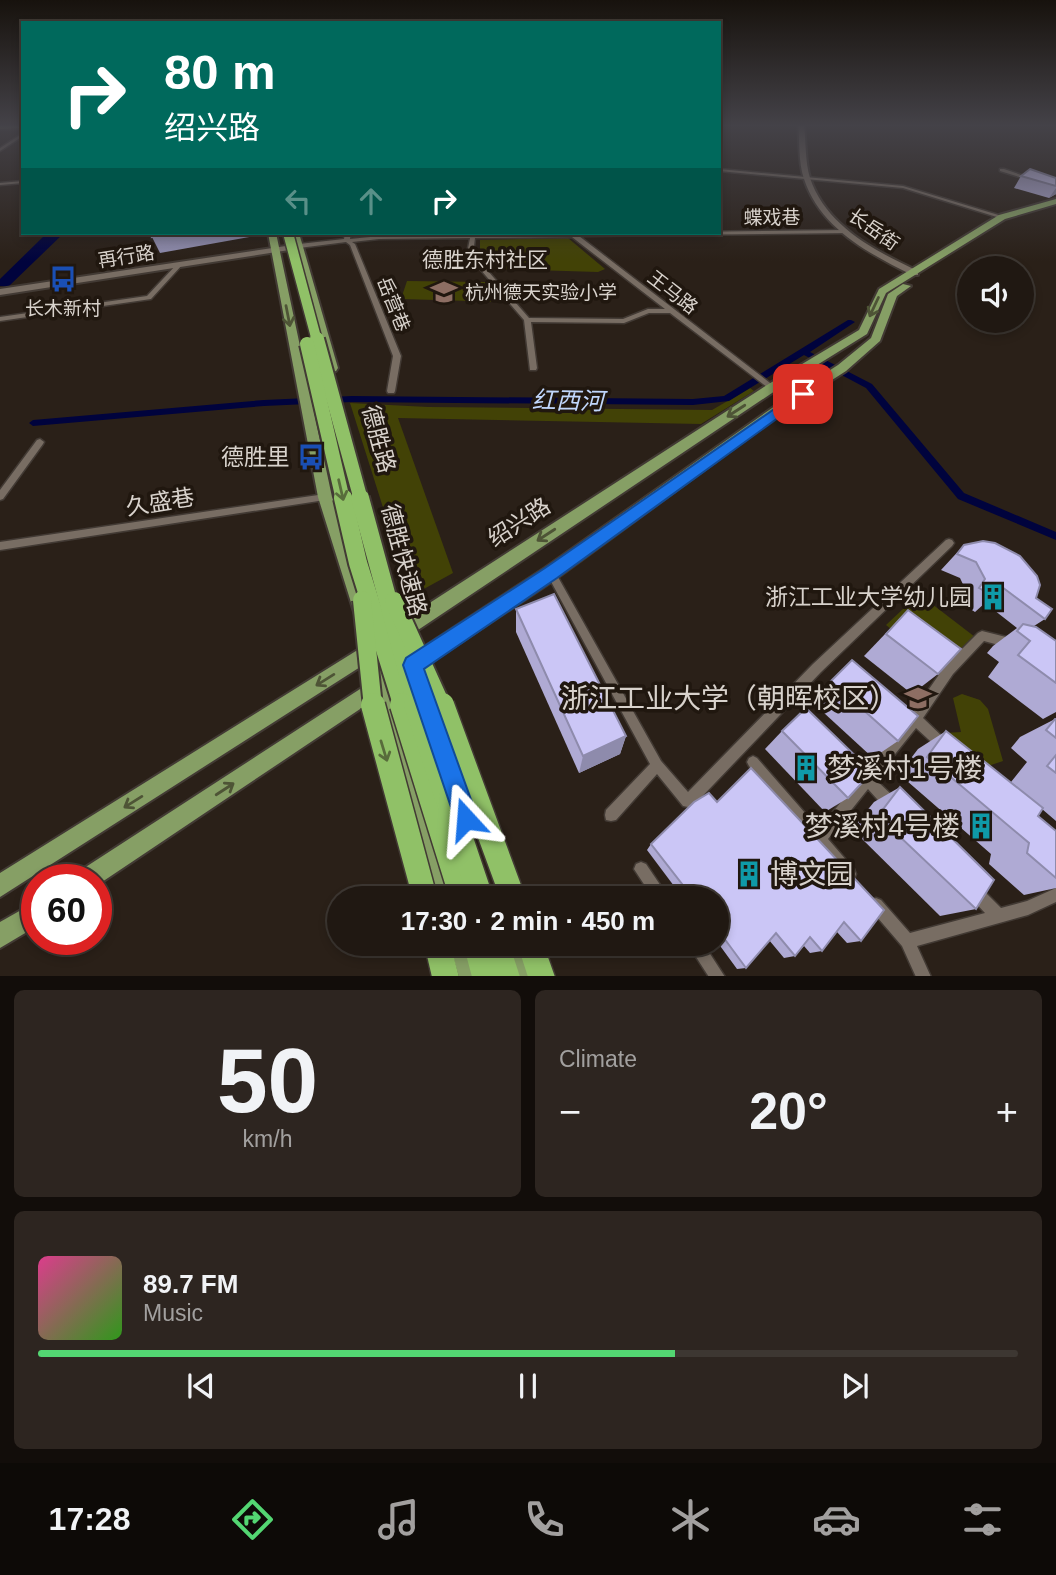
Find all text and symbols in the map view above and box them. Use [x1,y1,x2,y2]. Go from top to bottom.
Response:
text: 80 m [164,45,276,99]
icon: right [49,49,140,140]
text: 绍兴路 [164,110,260,146]
icon: left [279,182,317,220]
icon: ahead [352,182,390,220]
icon: right [425,182,463,220]
street label: 长岳街 [844,204,903,254]
street label: 蝶戏巷 [743,207,801,228]
street label: 再行路 [96,242,156,271]
district label: 德胜东村社区 [422,248,548,271]
map controls [957,256,1034,333]
button: sound [957,256,1034,333]
bus stop icon: 长木新村 [48,264,78,294]
street label: 王马路 [644,267,702,318]
street label: 岳营巷 [373,274,414,335]
school or university icon: 杭州德天实验小学 [429,277,459,307]
place label: 杭州德天实验小学 [465,282,617,303]
one-way arrow [867,296,880,317]
place label: 长木新村 [25,298,101,319]
one-way arrow [282,304,296,327]
pin [773,364,833,424]
icon: arrive [784,375,822,413]
water label: 红西河 [532,386,608,415]
street label: 德胜路 [358,402,400,476]
one-way arrow [727,404,747,418]
bus stop icon: 德胜里 [296,442,326,472]
place label: 德胜里 [221,444,290,470]
one-way arrow [335,478,348,501]
street label: 久盛巷 [124,484,196,520]
street label: 绍兴路 [483,492,555,552]
street label: 德胜快速路 [377,501,431,619]
one-way arrow [537,528,556,543]
building icon: 浙江工业大学幼儿园 [978,582,1008,612]
place label: 浙江工业大学幼儿园 [765,584,972,610]
one-way arrow [316,674,336,688]
place label: 浙江工业大学（朝晖校区） [561,683,897,714]
school or university icon: 浙江工业大学（朝晖校区） [903,683,933,713]
one-way arrow [379,740,392,762]
building icon: 梦溪村1号楼 [791,753,821,783]
place label: 梦溪村1号楼 [827,753,983,784]
one-way arrow [215,782,234,797]
position arrow [429,782,503,856]
one-way arrow [124,795,144,809]
place label: 梦溪村4号楼 [804,811,960,842]
building icon: 梦溪村4号楼 [966,811,996,841]
building icon: 博文园 [734,859,764,889]
place label: 博文园 [770,859,854,890]
speed limit sign: 60 [21,864,112,955]
text: 17:30 · 2 min · 450 m [401,906,655,936]
text: 50 [217,1030,318,1131]
text: Climate [559,1046,637,1072]
text: 20° [749,1082,828,1140]
text: − [559,1091,581,1133]
text: + [996,1091,1018,1133]
text: km/h [243,1126,292,1152]
text: 89.7 FM [143,1269,238,1299]
text: Music [143,1300,203,1326]
icon: previous [182,1367,220,1405]
icon: pause [509,1367,547,1405]
icon: next [836,1367,874,1405]
icon: directions [228,1495,277,1544]
icon: music [374,1495,423,1544]
icon: phone [520,1495,569,1544]
icon: climate [666,1495,715,1544]
icon: car [812,1495,861,1544]
icon: filters [958,1495,1007,1544]
text: 17:28 [49,1501,130,1537]

